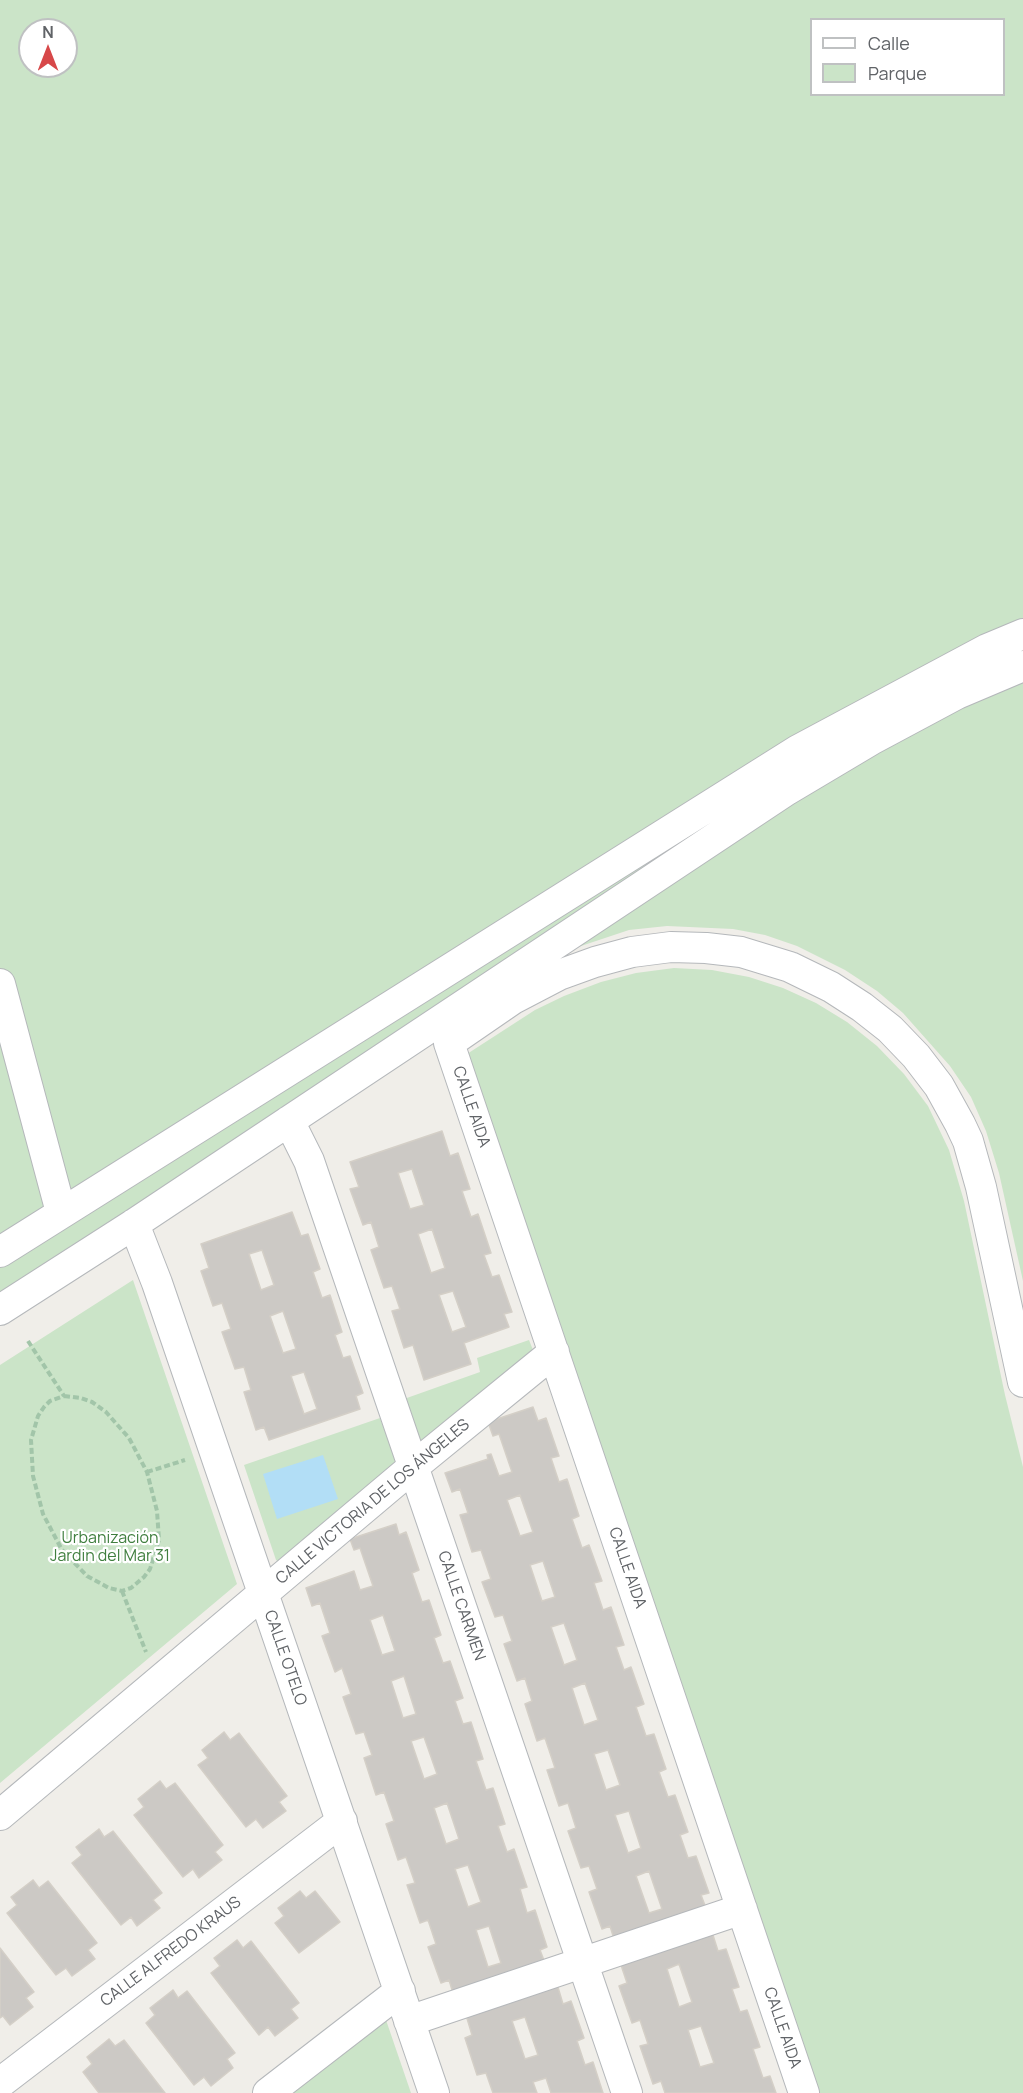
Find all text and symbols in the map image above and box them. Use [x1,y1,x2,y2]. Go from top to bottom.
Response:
north arrow [18,18,78,78]
legend [810,18,1005,96]
text: N [42,21,54,43]
text: Calle [868,31,910,55]
text: Parque [868,61,927,85]
street label: CALLE AIDA [448,1064,494,1150]
street label: CALLE VICTORIA DE LOS ÁNGELES [272,1415,474,1589]
street label: CALLE AIDA [604,1525,650,1611]
park label: Urbanización Jardin del Mar 31 [50,1529,170,1567]
street label: CALLE CARMEN [433,1549,489,1663]
street label: CALLE OTELO [260,1608,310,1708]
street label: CALLE ALFREDO KRAUS [97,1893,245,2011]
street label: CALLE AIDA [759,1985,805,2071]

